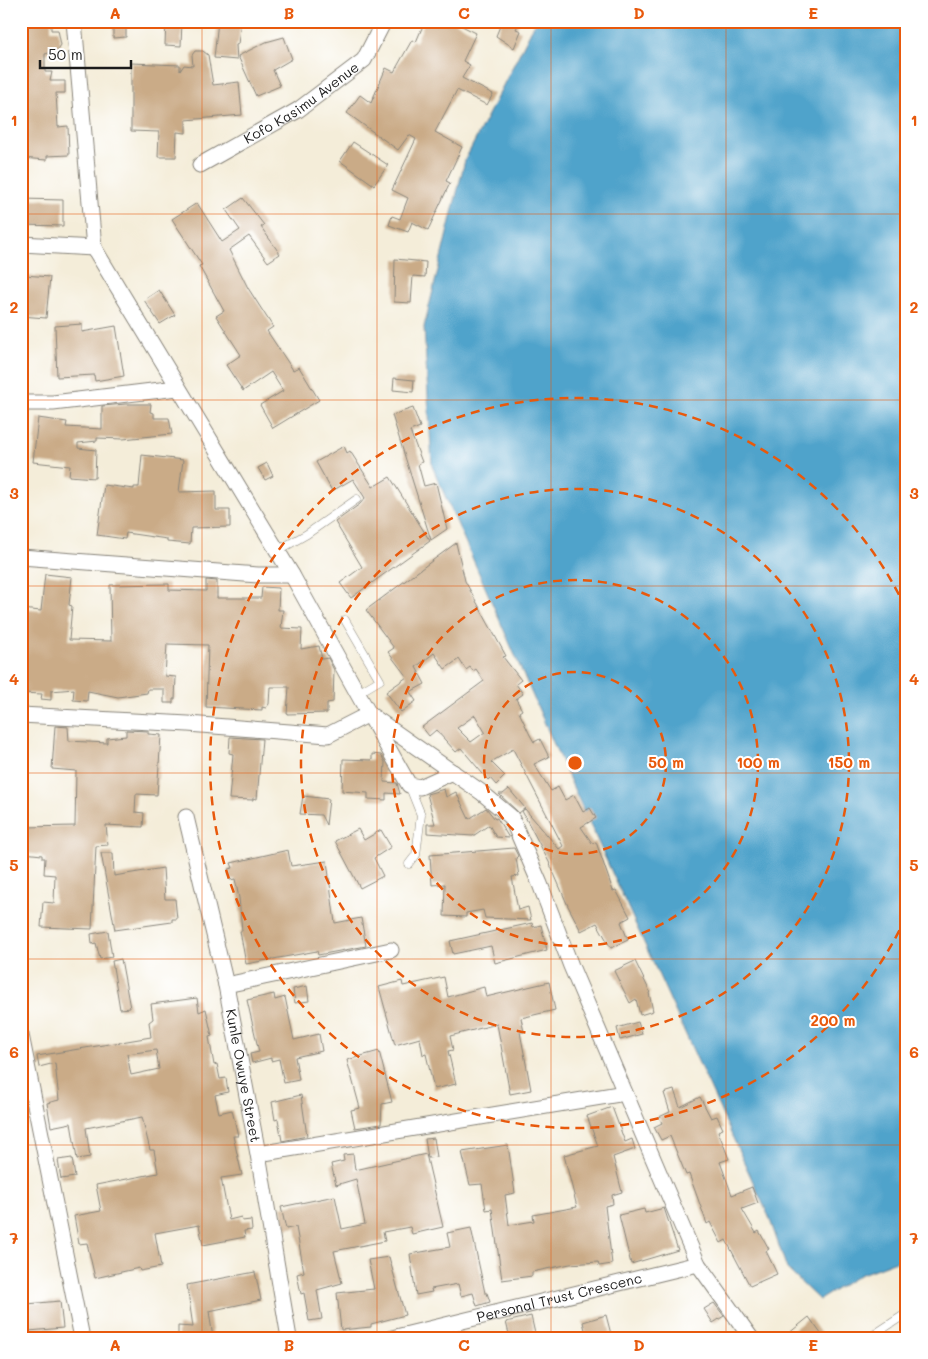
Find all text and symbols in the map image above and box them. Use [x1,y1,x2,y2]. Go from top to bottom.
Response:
text: A [109,2,121,23]
text: B [284,2,294,23]
text: C [458,2,470,23]
text: D [633,2,645,23]
text: E [808,2,818,23]
scale bar [40,38,131,70]
text: 50 m [48,44,83,64]
street label: Kofo Kasimu Avenue [240,57,363,148]
text: 1 [10,109,18,130]
text: 1 [910,109,918,130]
text: 2 [10,296,19,317]
text: 2 [910,296,919,317]
text: 3 [9,482,19,503]
text: 3 [909,482,919,503]
text: 4 [9,668,19,689]
text: 4 [909,668,919,689]
text: 50 m [648,752,684,772]
text: 100 m [736,752,780,772]
text: 150 m [828,752,870,772]
centre of rings [566,754,584,772]
text: 5 [9,854,19,875]
text: 5 [909,854,919,875]
street label: Kunle Owuye Street [222,1007,266,1144]
text: 200 m [811,1010,856,1030]
text: 6 [9,1041,19,1062]
text: 6 [909,1041,919,1062]
text: 7 [10,1227,19,1248]
text: 7 [910,1227,919,1248]
street label: Personal Trust Crescenc [475,1268,644,1326]
text: A [109,1334,121,1355]
text: B [284,1334,294,1355]
text: C [458,1334,470,1355]
text: D [633,1334,645,1355]
text: E [808,1334,818,1355]

